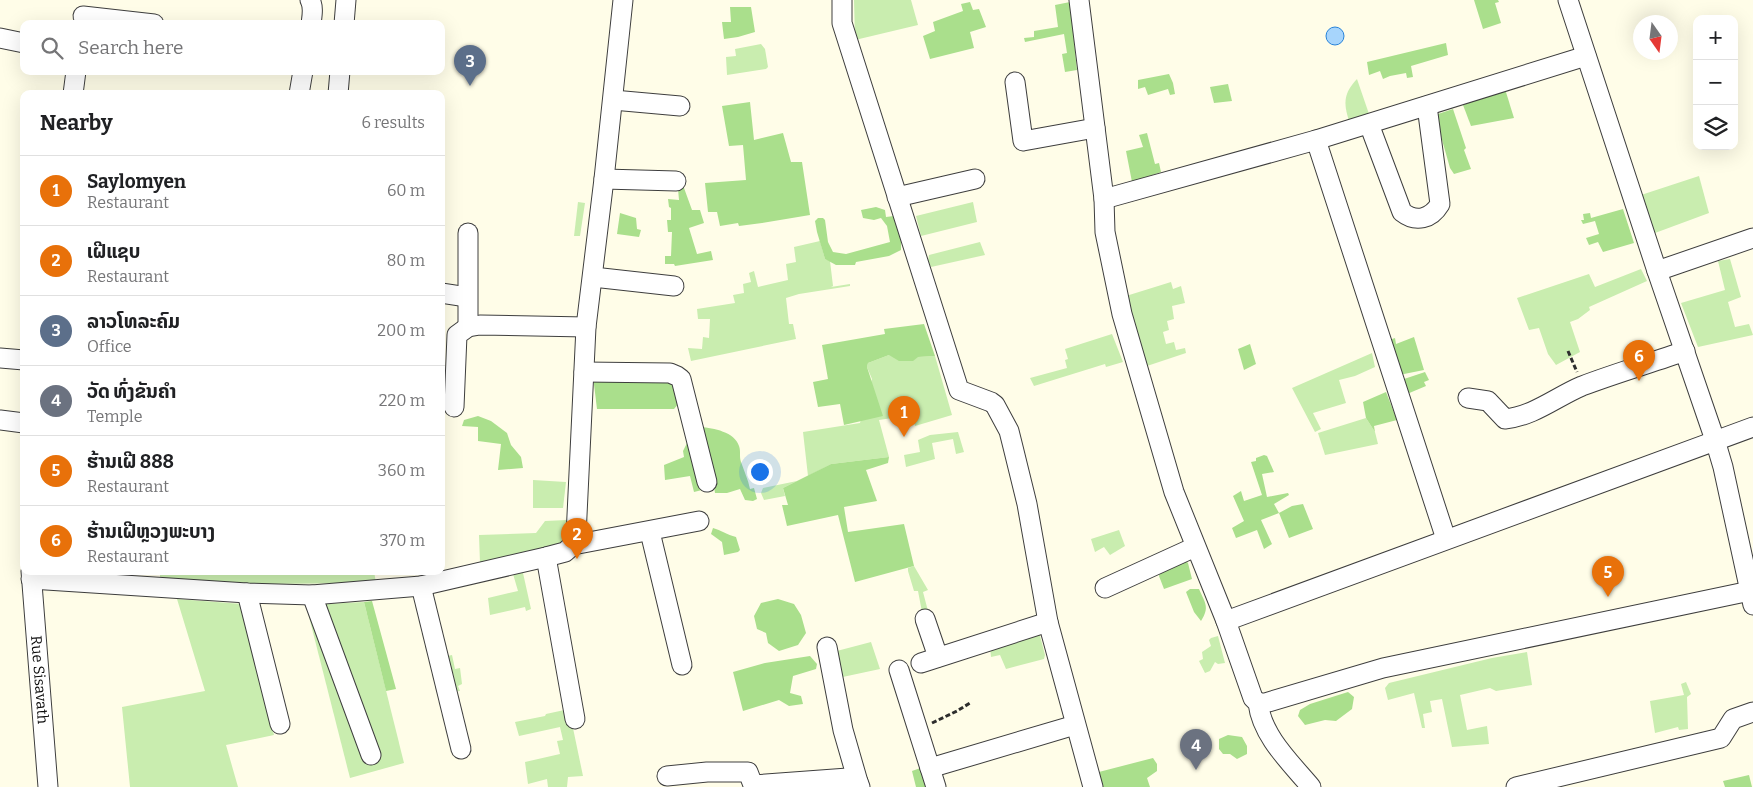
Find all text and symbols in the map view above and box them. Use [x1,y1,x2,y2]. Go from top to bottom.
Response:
north arrow [1633,15,1678,60]
map controls [1693,15,1738,150]
button: + [1693,15,1738,60]
search box [20,20,445,75]
icon: search [38,34,66,62]
text: Search here [78,36,183,59]
pin: 3 [454,45,486,86]
button: − [1693,60,1738,105]
button: layers [1693,105,1738,150]
text: Nearby [40,110,113,136]
text: 6 results [362,113,425,132]
text: Saylomyen [87,170,186,193]
text: 1 [53,181,59,200]
text: 60 m [387,181,425,200]
text: Restaurant [87,193,169,212]
text: ເຝີແຊບ [87,240,140,263]
text: 2 [51,251,61,270]
text: 80 m [387,251,425,270]
text: Restaurant [87,267,169,286]
text: ລາວໂທລະຄົມ [87,310,180,333]
text: 3 [51,321,61,340]
text: 200 m [377,321,425,340]
text: Office [87,337,132,356]
pin: 6 [1623,340,1655,381]
text: ວັດ ທົ່ງຂັນຄຳ [87,380,176,403]
text: 4 [51,391,61,410]
text: 220 m [379,391,425,410]
pin: 1 [888,396,920,437]
text: Temple [87,407,142,426]
text: ຮ້ານເຝີ 888 [87,450,174,473]
your location [747,459,773,485]
text: 5 [52,461,60,480]
text: 360 m [378,461,425,480]
text: Restaurant [87,477,169,496]
pin: 2 [561,518,593,559]
text: ຮ້ານເຝີຫຼວງພະບາງ [87,520,215,543]
text: 6 [51,531,61,550]
text: 370 m [379,531,425,550]
text: Restaurant [87,547,169,566]
pin: 5 [1592,556,1624,597]
street label: Rue Sisavath [27,635,52,725]
pin: 4 [1180,729,1212,770]

